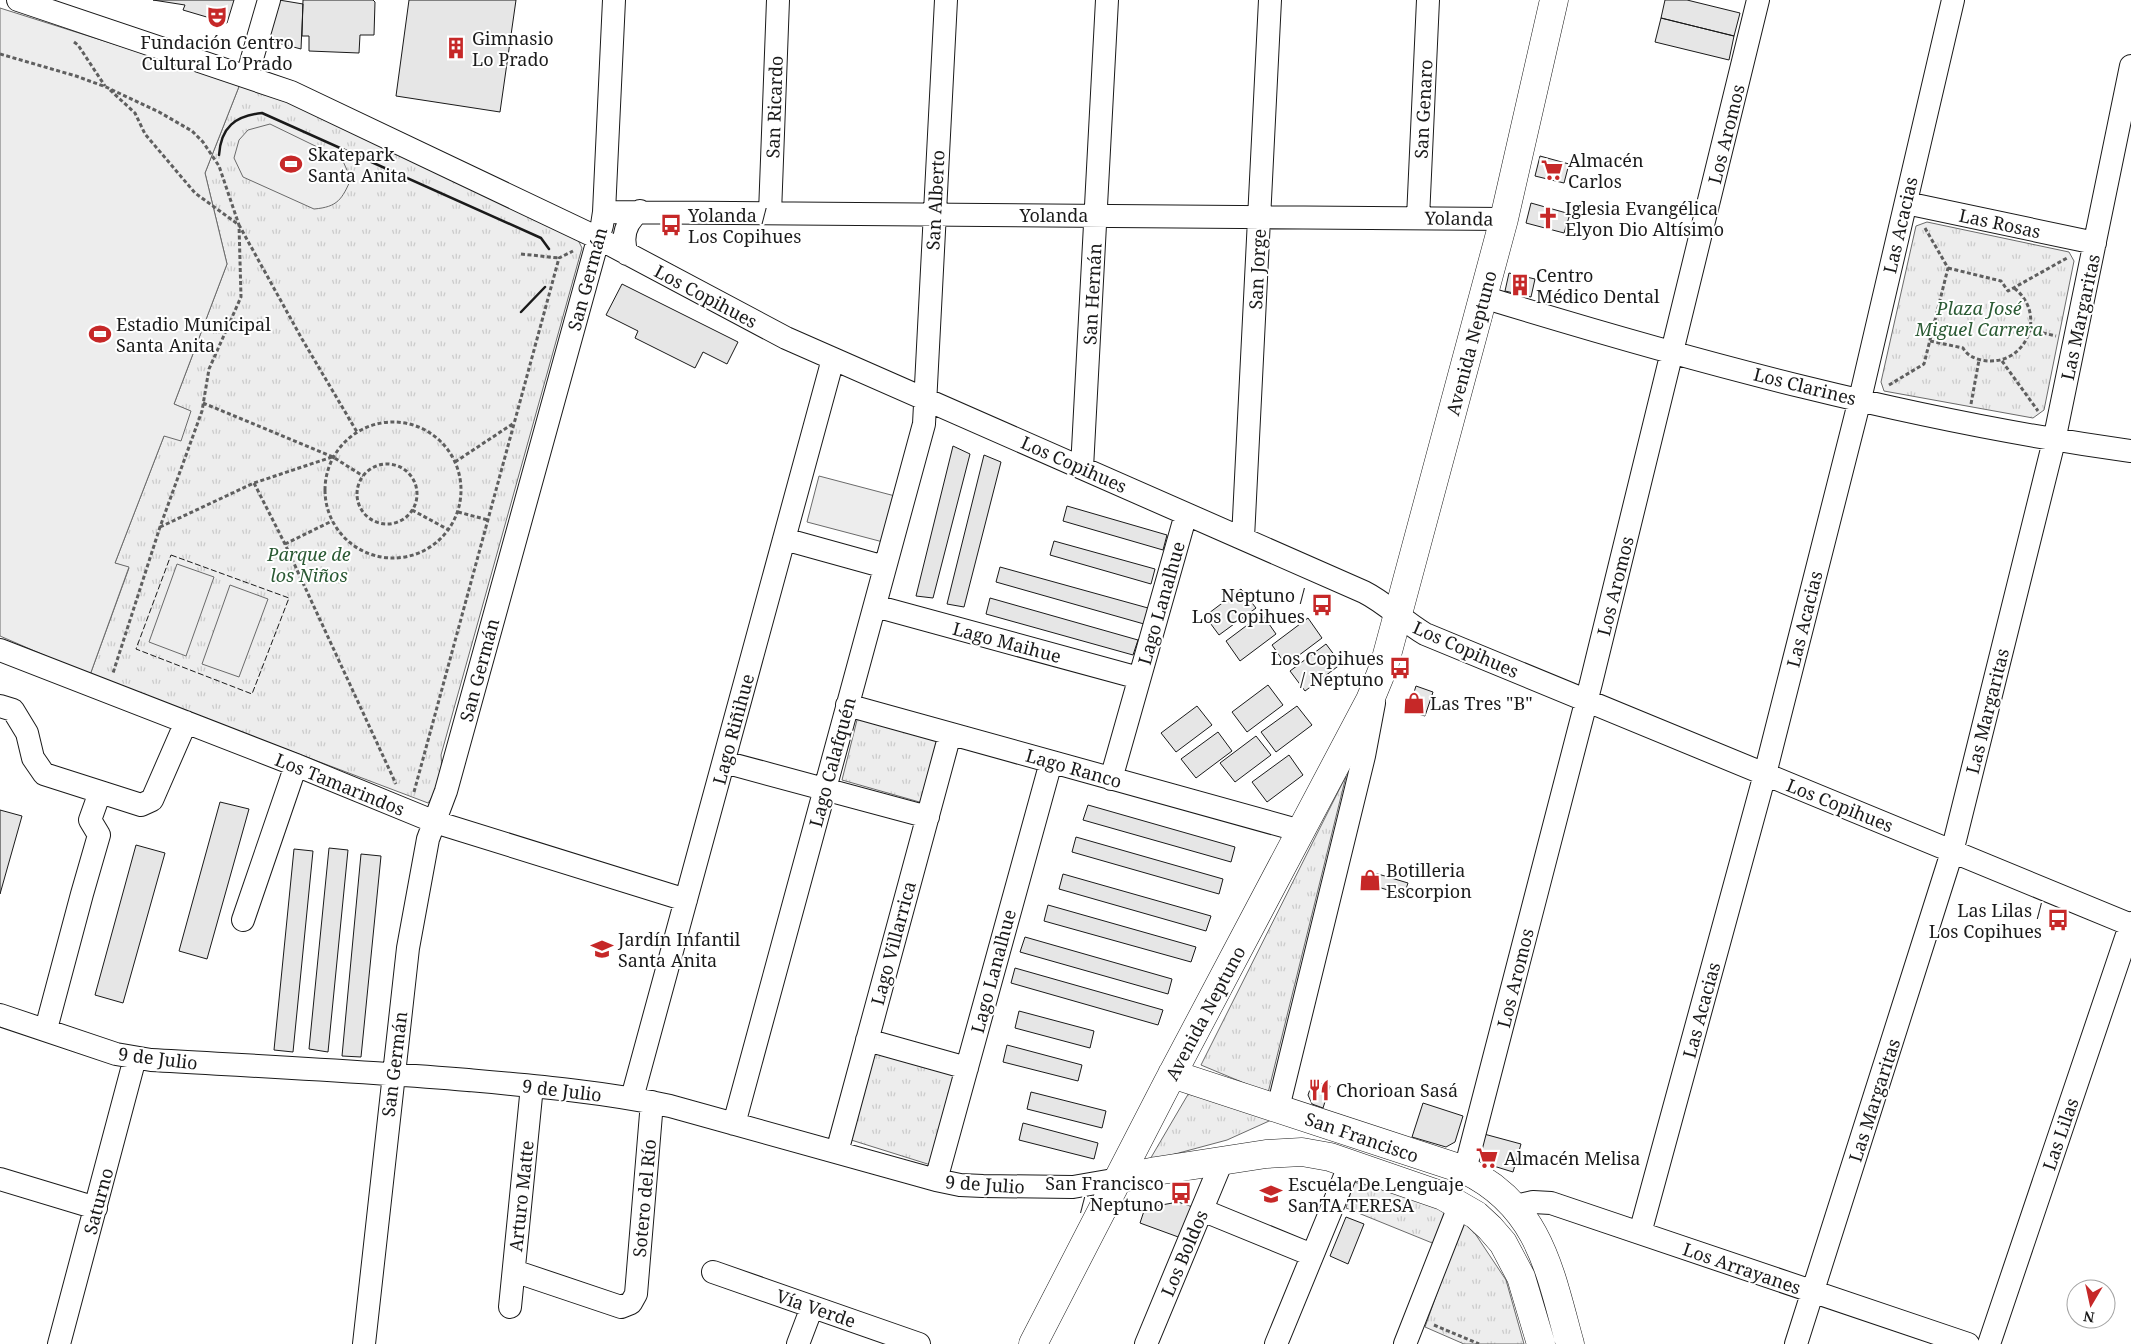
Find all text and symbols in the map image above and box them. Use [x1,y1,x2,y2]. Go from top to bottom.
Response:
theatre icon: Fundación Centro Cultural Lo Prado [204,4,230,30]
place label: Gimnasio Lo Prado [472,26,554,71]
place label: Fundación Centro Cultural Lo Prado [140,30,294,75]
building icon: Gimnasio Lo Prado [443,35,469,61]
street label: San Ricardo [760,55,788,159]
street label: San Genaro [1408,59,1438,159]
street label: Los Aromos [1702,82,1750,186]
place label: Skatepark Santa Anita [308,142,407,187]
place label: Almacén Carlos [1568,148,1644,193]
street label: San Alberto [920,149,950,251]
sports icon: Skatepark Santa Anita [278,151,304,177]
supermarket icon: Almacén Carlos [1539,157,1565,183]
street label: Las Acacias [1877,174,1923,276]
place label: Iglesia Evangélica Elyon Dio Altísimo [1565,196,1724,241]
place label: Yolanda / Los Copihues [687,203,801,248]
street label: Yolanda [1019,203,1088,227]
street label: Las Rosas [1957,203,2043,243]
street label: Yolanda [1423,205,1494,231]
church icon: Iglesia Evangélica Elyon Dio Altísimo [1535,205,1561,231]
bus stop icon: Yolanda / Los Copihues [658,212,684,238]
street label: San Germán [562,224,612,333]
street label: San Jorge [1243,228,1271,310]
street label: San Hernán [1077,242,1107,346]
street label: Las Margaritas [2055,252,2105,382]
street label: Los Copihues [650,259,762,333]
place label: Centro Médico Dental [1536,263,1660,308]
street label: Avenida Neptuno [1440,268,1502,418]
building icon: Centro Médico Dental [1507,272,1533,298]
park label: Plaza José Miguel Carrera [1914,296,2043,341]
place label: Estadio Municipal Santa Anita [116,312,271,357]
sports icon: Estadio Municipal Santa Anita [87,321,113,347]
street label: Los Clarines [1751,362,1859,410]
street label: Los Copihues [1017,430,1131,498]
street label: Los Aromos [1591,534,1639,638]
street label: Lago Lanalhue [1132,539,1190,667]
park label: Parque de los Niños [266,542,351,587]
street label: Las Acacias [1780,568,1828,670]
place label: Neptuno / Los Copihues [1192,583,1306,628]
bus stop icon: Neptuno / Los Copihues [1309,592,1335,618]
street label: San Germán [454,615,504,724]
street label: Los Copihues [1409,615,1523,683]
street label: Lago Maihue [950,616,1064,668]
place label: Los Copihues / Neptuno [1271,646,1384,691]
street label: Las Margaritas [1960,646,2014,776]
bus stop icon: Los Copihues / Neptuno [1387,655,1413,681]
street label: Lago Riñihue [707,671,759,787]
shop icon: Las Tres "B" [1401,690,1427,716]
place label: Las Tres "B" [1430,691,1533,715]
street label: Lago Calafquén [803,694,861,830]
street label: Lago Ranco [1023,743,1125,793]
street label: Los Tamarindos [272,747,408,821]
street label: Los Copihues [1783,773,1897,837]
place label: Botilleria Escorpion [1386,858,1472,903]
shop icon: Botilleria Escorpion [1357,867,1383,893]
street label: Lago Villarrica [865,879,921,1007]
place label: Las Lilas / Los Copihues [1929,898,2043,943]
street label: Lago Lanalhue [965,906,1021,1036]
bus stop icon: Las Lilas / Los Copihues [2045,907,2071,933]
street label: Los Aromos [1491,926,1539,1030]
place label: Jardín Infantil Santa Anita [617,927,741,972]
school or university icon: Jardín Infantil Santa Anita [589,936,615,962]
street label: Avenida Neptuno [1159,942,1251,1084]
street label: Las Acacias [1677,959,1725,1061]
street label: San Germán [376,1010,412,1118]
street label: Las Margaritas [1843,1035,1905,1165]
street label: 9 de Julio [117,1041,199,1075]
street label: 9 de Julio [521,1073,603,1107]
restaurant icon: Chorioan Sasá [1306,1077,1332,1103]
place label: Chorioan Sasá [1336,1078,1458,1102]
street label: Las Lilas [2036,1095,2084,1173]
street label: San Francisco [1302,1106,1422,1168]
street label: Sotero del Río [627,1138,661,1258]
street label: Arturo Matte [503,1139,539,1253]
supermarket icon: Almacén Melisa [1474,1145,1500,1171]
place label: Almacén Melisa [1504,1146,1640,1170]
street label: Saturno [78,1165,118,1237]
street label: 9 de Julio [944,1169,1026,1199]
place label: San Francisco / Neptuno [1045,1171,1164,1216]
place label: Escuela De Lenguaje SanTA TERESA [1288,1172,1464,1217]
bus stop icon: San Francisco / Neptuno [1168,1180,1194,1206]
school or university icon: Escuela De Lenguaje SanTA TERESA [1258,1181,1284,1207]
street label: Los Boldos [1155,1206,1213,1300]
street label: Los Arrayanes [1680,1237,1804,1299]
north arrow [2066,1279,2116,1329]
street label: Vía Verde [773,1283,859,1333]
text: N [2082,1307,2096,1328]

